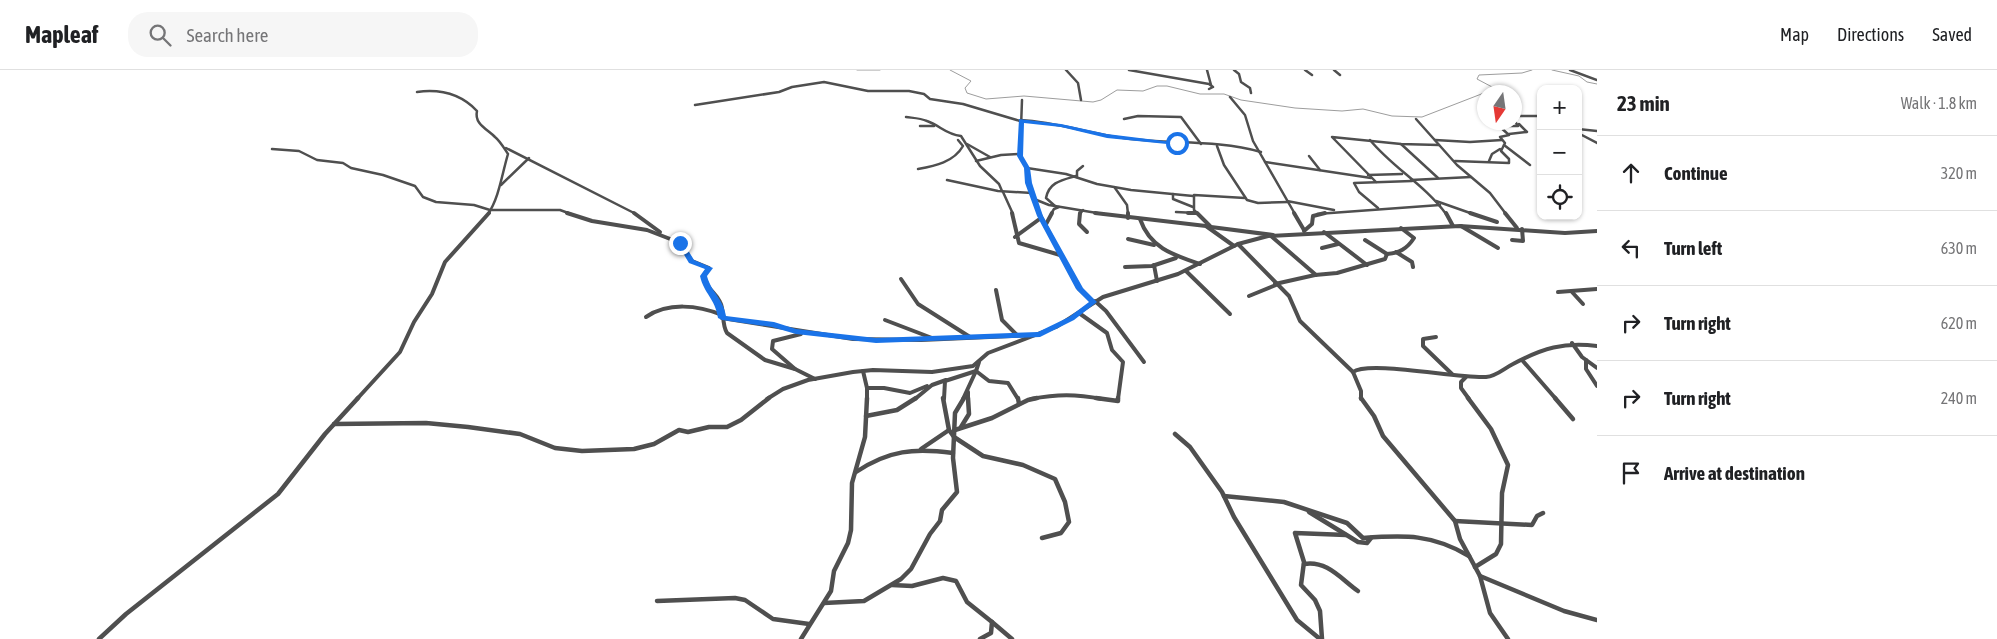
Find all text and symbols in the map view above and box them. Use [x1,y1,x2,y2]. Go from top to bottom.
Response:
search box [128,12,478,57]
text: Mapleaf [25,21,98,48]
icon: search [146,21,174,49]
text: Search here [186,24,268,46]
text: Map [1780,24,1809,45]
text: Directions [1837,24,1904,45]
text: Saved [1932,24,1972,45]
north arrow [1477,85,1522,130]
map controls [1537,85,1582,220]
button: + [1537,85,1582,130]
text: 23 min [1617,91,1670,115]
text: Walk · 1.8 km [1901,94,1977,112]
button: − [1537,130,1582,175]
route start [1166,132,1189,155]
icon: ahead [1617,159,1645,187]
text: Continue [1664,162,1728,184]
text: 320 m [1941,164,1977,182]
button: locate [1537,175,1582,220]
route end [669,232,692,255]
icon: left [1617,234,1645,262]
text: Turn left [1664,237,1722,259]
text: 630 m [1941,239,1977,257]
icon: right [1617,309,1645,337]
text: Turn right [1664,312,1731,334]
text: 620 m [1941,314,1977,332]
icon: right [1617,384,1645,412]
text: Turn right [1664,387,1731,409]
text: 240 m [1941,389,1977,407]
icon: arrive [1617,459,1645,487]
text: Arrive at destination [1664,462,1805,484]

